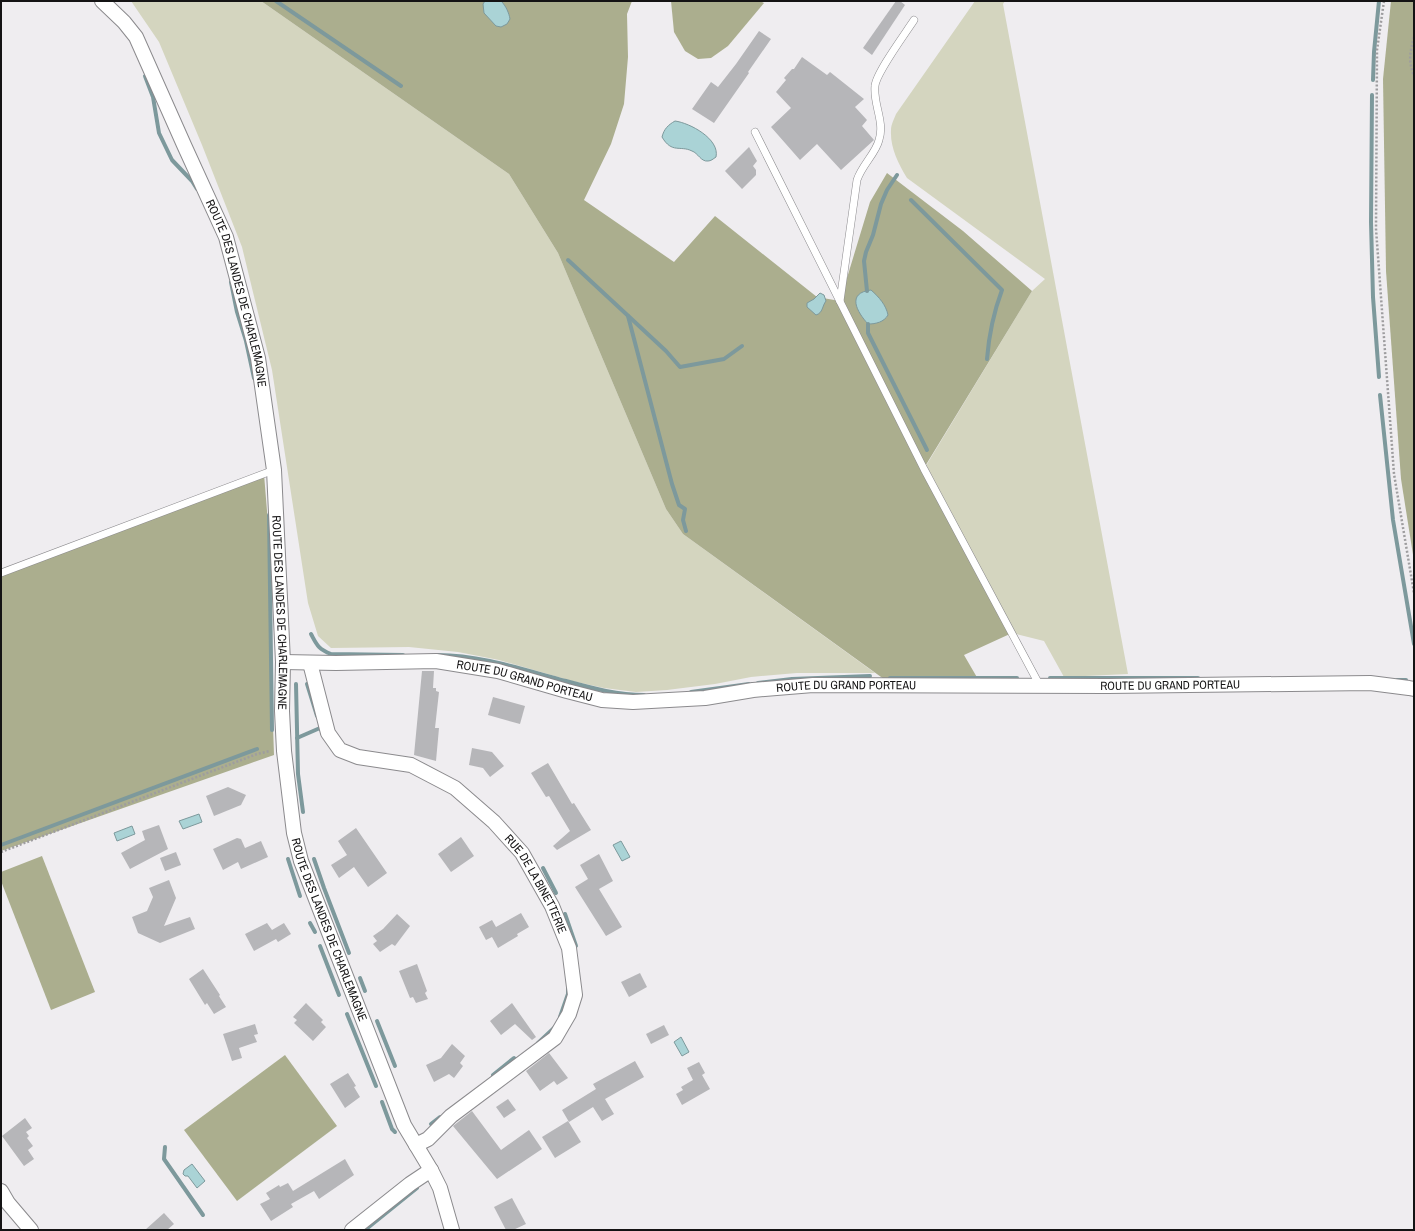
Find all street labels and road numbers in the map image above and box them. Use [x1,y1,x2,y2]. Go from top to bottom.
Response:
street label: ROUTE DES LANDES DE CHARLEMAGNE [202,197,270,388]
street label: ROUTE DES LANDES DE CHARLEMAGNE [268,515,291,710]
street label: ROUTE DU GRAND PORTEAU [455,656,594,705]
street label: ROUTE DU GRAND PORTEAU [1100,676,1240,694]
street label: ROUTE DU GRAND PORTEAU [776,677,916,696]
street label: RUE DE LA BINETTERIE [501,831,570,936]
street label: ROUTE DES LANDES DE CHARLEMAGNE [288,836,371,1024]

